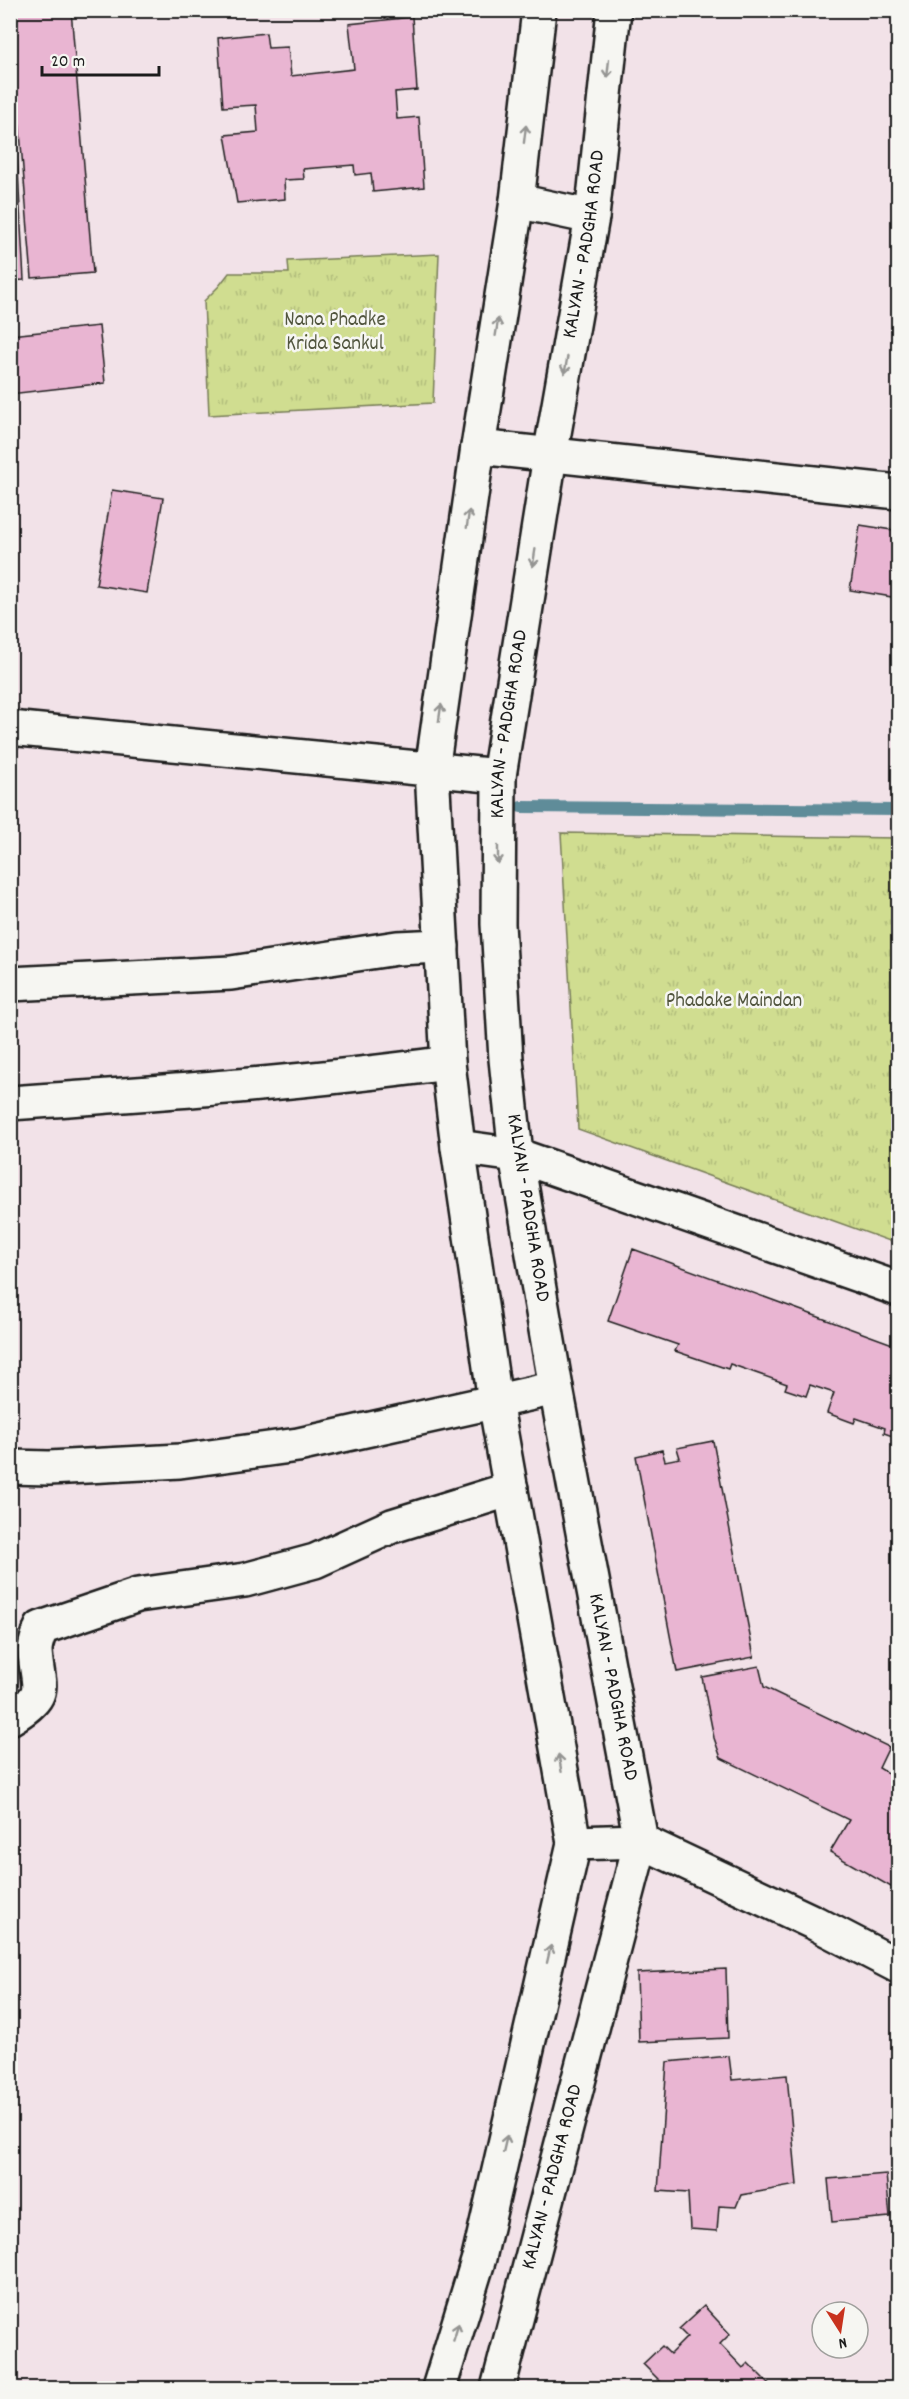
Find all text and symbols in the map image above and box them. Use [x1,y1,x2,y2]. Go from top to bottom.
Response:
scale bar [42,39,159,77]
text: 20 m [51,50,85,75]
one-way arrow [602,58,613,78]
one-way arrow [519,124,530,144]
street label: KALYAN - PADGHA ROAD [556,149,614,341]
park label: Nana Phadke Krida Sankul [284,306,386,360]
one-way arrow [492,317,503,337]
one-way arrow [560,355,571,375]
one-way arrow [462,510,473,530]
one-way arrow [528,547,539,567]
street label: KALYAN - PADGHA ROAD [483,628,537,819]
one-way arrow [435,703,446,723]
one-way arrow [492,844,504,864]
park label: Phadake Maindan [666,987,802,1017]
street label: KALYAN - PADGHA ROAD [497,1112,557,1304]
street label: KALYAN - PADGHA ROAD [579,1591,645,1783]
one-way arrow [554,1754,565,1773]
one-way arrow [543,1945,555,1964]
street label: KALYAN - PADGHA ROAD [515,2081,592,2273]
one-way arrow [500,2135,511,2154]
north arrow [810,2300,870,2360]
one-way arrow [451,2323,462,2342]
text: N [836,2330,849,2354]

